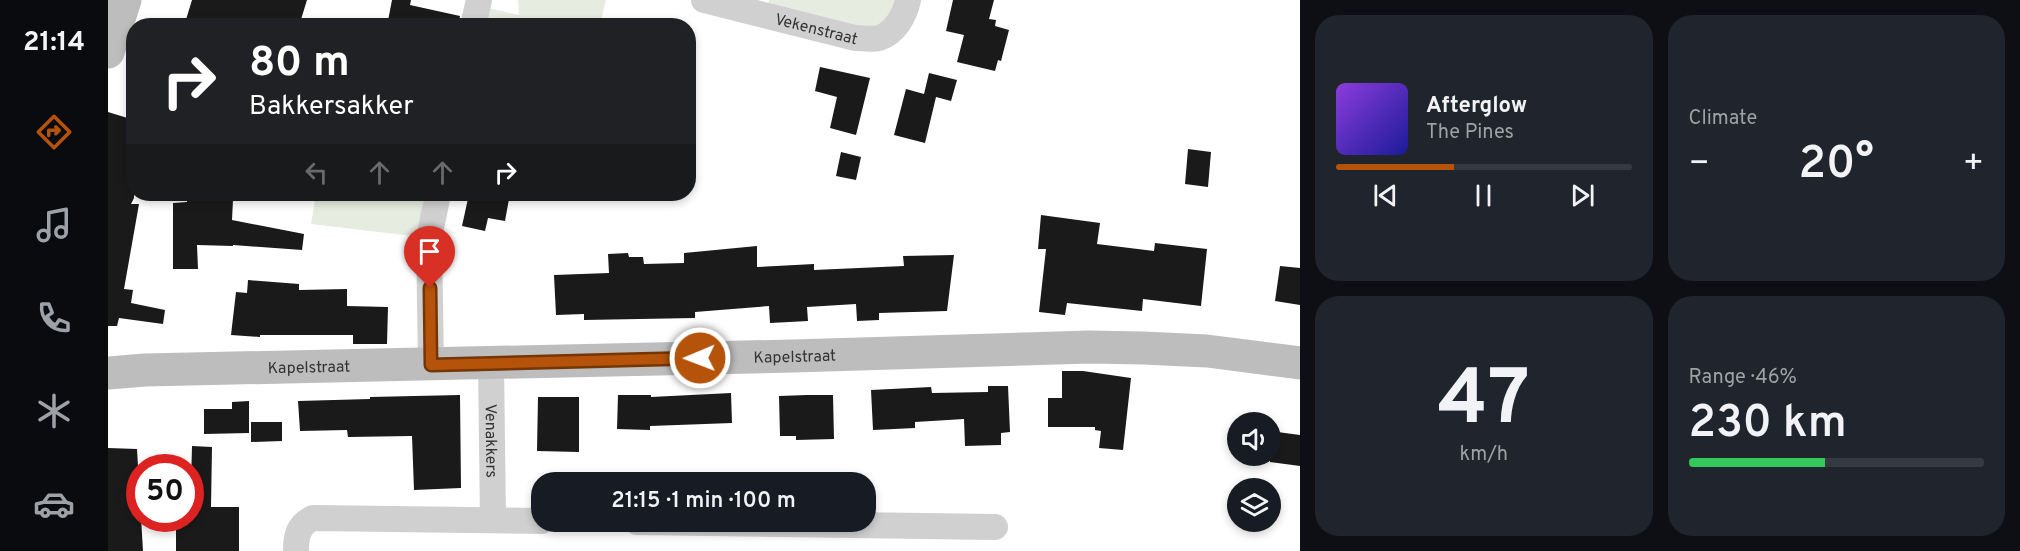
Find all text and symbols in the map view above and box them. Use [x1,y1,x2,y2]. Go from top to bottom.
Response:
street label: Vekenstraat [772,10,860,50]
text: 21:14 [23,26,85,60]
text: 80 m [249,38,350,91]
icon: right [150,42,228,120]
text: Bakkersakker [249,90,414,124]
text: Afterglow [1426,93,1527,120]
text: Climate [1689,106,1757,132]
icon: directions [33,111,75,153]
text: The Pines [1426,120,1514,146]
text: 20° [1798,137,1874,194]
text: − [1689,144,1710,186]
text: + [1963,144,1984,186]
icon: left [300,156,333,189]
icon: ahead [363,156,396,189]
icon: ahead [426,156,459,189]
icon: right [489,156,522,189]
icon: previous [1369,179,1402,212]
icon: pause [1467,179,1500,212]
icon: next [1566,179,1599,212]
icon: music [33,204,75,246]
pin [404,226,455,288]
icon: arrive [413,235,446,268]
icon: phone [33,297,75,339]
position arrow [668,326,732,390]
street label: Kapelstraat [753,347,836,369]
text: 47 [1438,353,1530,452]
street label: Kapelstraat [267,358,350,379]
text: Range · 46% [1689,365,1797,391]
icon: climate [33,390,75,432]
text: 230 km [1689,396,1847,453]
street label: Venakkers [480,404,500,478]
map controls [1227,412,1281,532]
button: sound [1227,412,1281,466]
text: km/h [1459,442,1508,468]
speed limit sign: 50 [126,454,204,532]
button: layers [1227,478,1281,532]
icon: car [33,483,75,525]
text: 21:15 · 1 min · 100 m [611,488,796,515]

